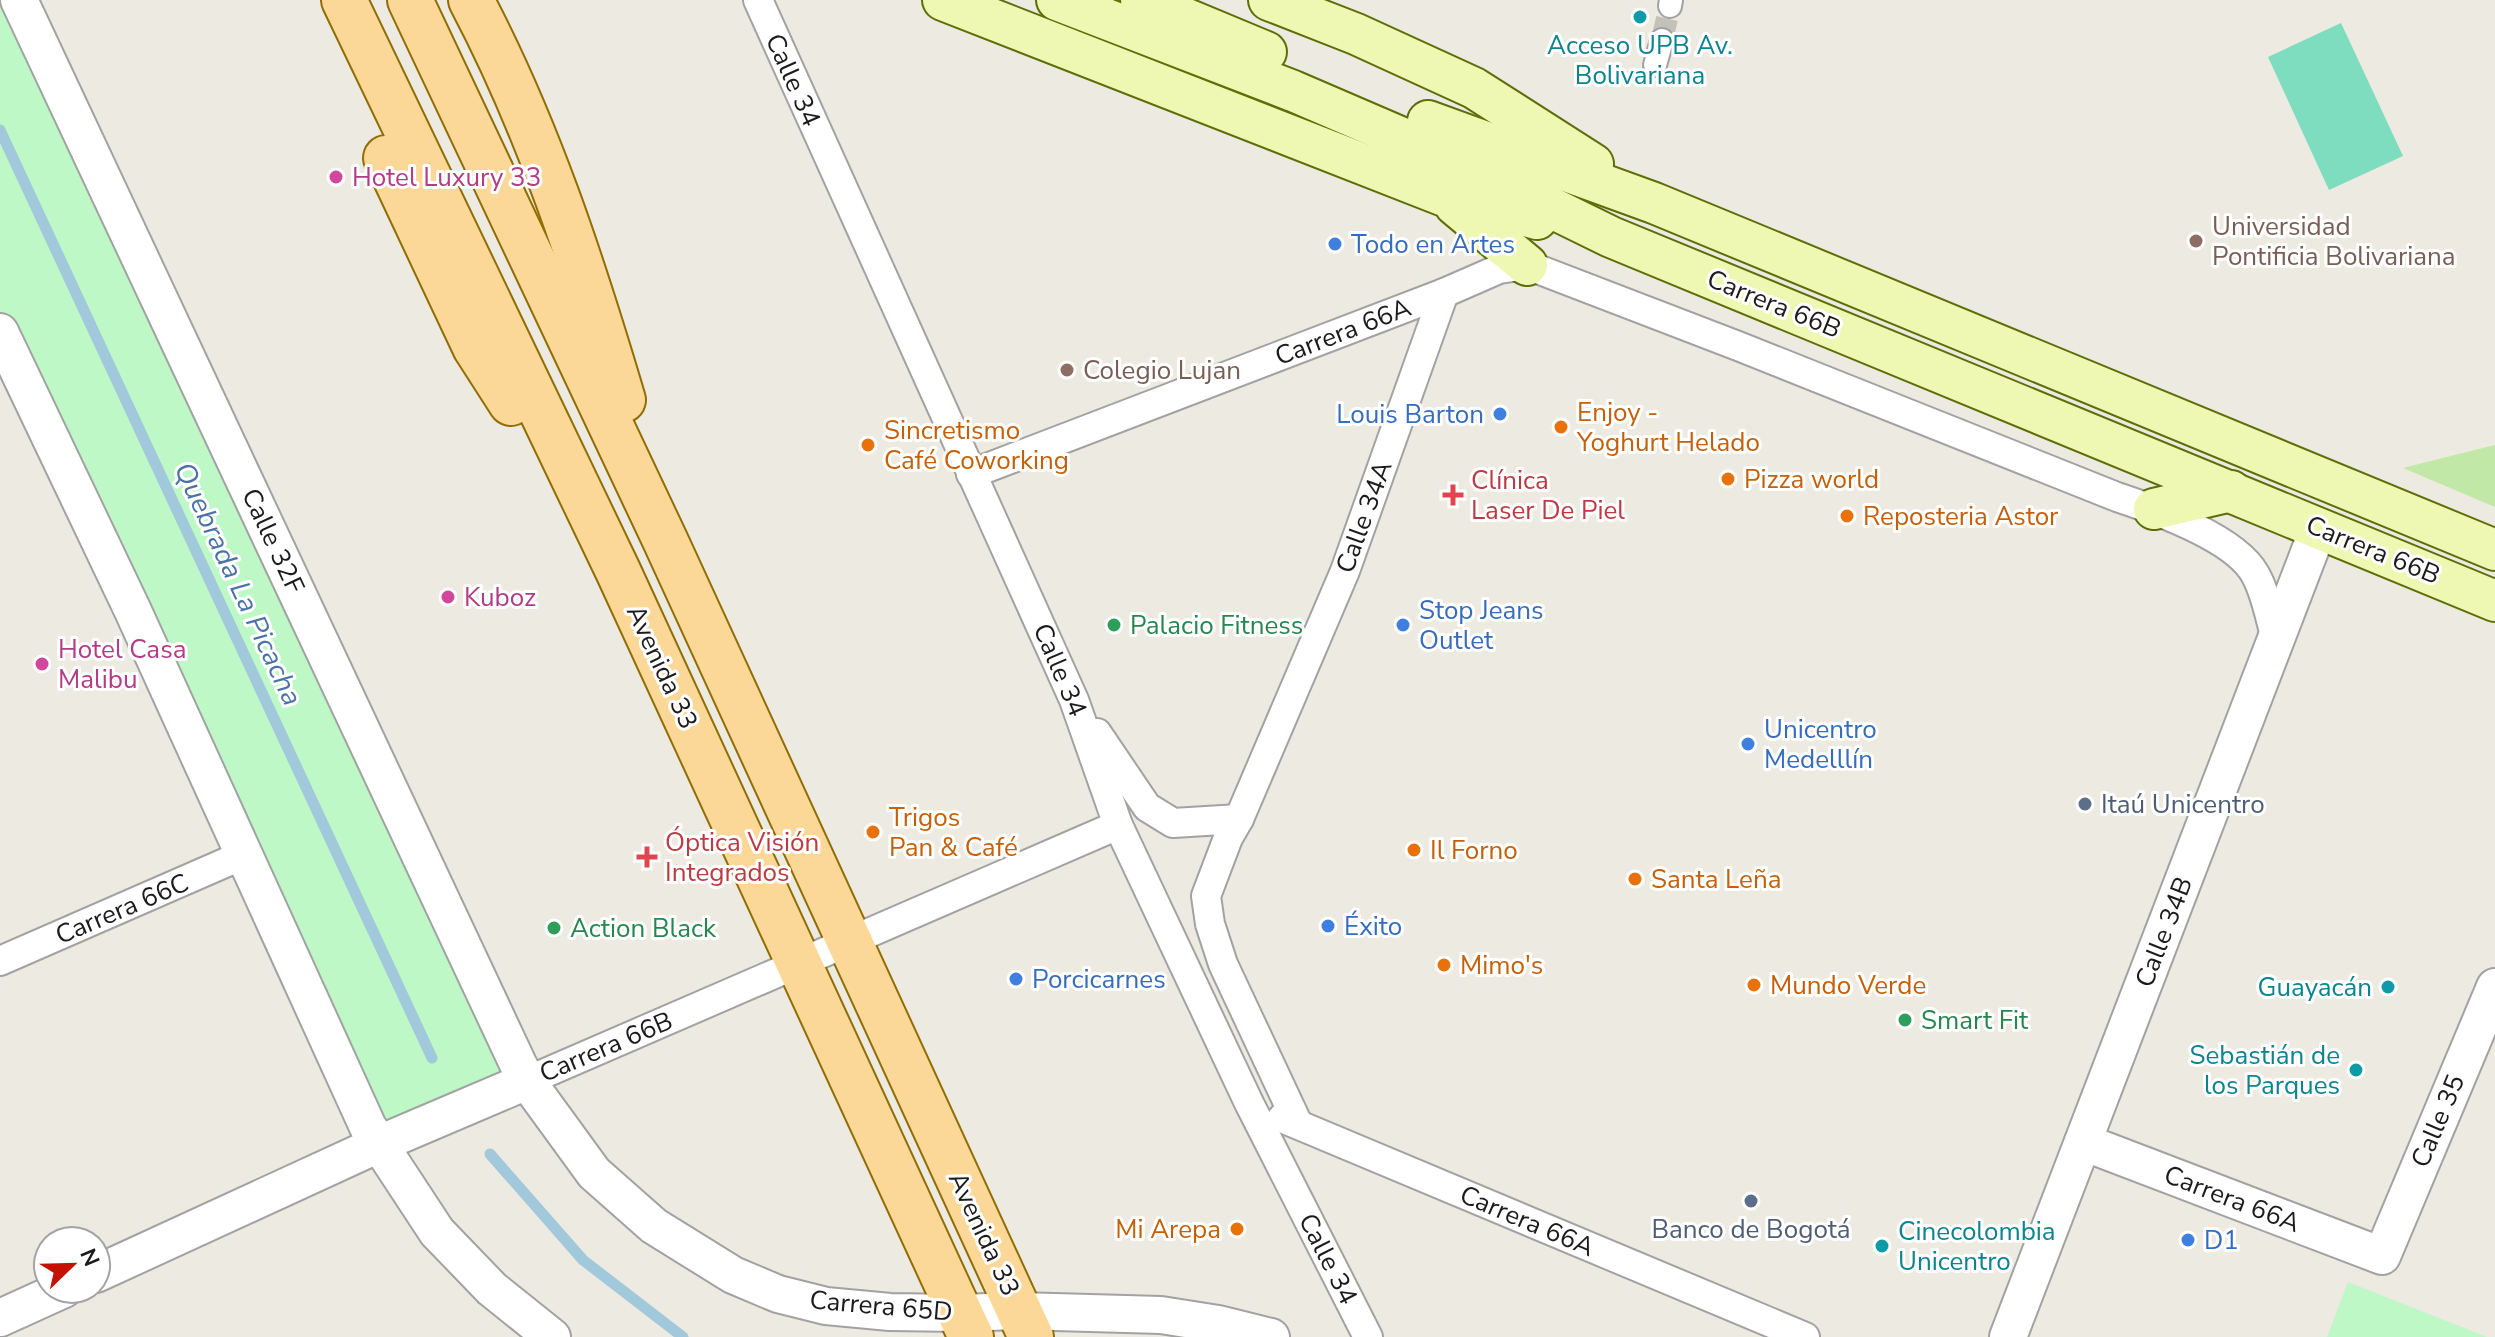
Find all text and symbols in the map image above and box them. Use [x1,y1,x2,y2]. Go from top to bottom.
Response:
marker: Acceso UPB Av. Bolivariana [1631,8,1649,26]
street label: Calle 34 [757,28,829,132]
place label: Acceso UPB Av. Bolivariana [1547,28,1733,93]
place label: Hotel Luxury 33 [352,160,541,195]
marker: Hotel Luxury 33 [327,168,345,186]
place label: Universidad Pontificia Bolivariana [2212,209,2456,274]
place label: Todo en Artes [1351,227,1515,262]
marker: Universidad Pontificia Bolivariana [2187,232,2205,250]
marker: Todo en Artes [1326,235,1344,253]
street label: Carrera 66B [1702,261,1846,347]
street label: Carrera 66A [1270,290,1416,374]
place label: Colegio Lujan [1083,353,1241,388]
marker: Colegio Lujan [1058,361,1076,379]
place label: Enjoy - Yoghurt Helado [1576,395,1760,460]
place label: Louis Barton [1336,397,1484,432]
marker: Louis Barton [1491,405,1509,423]
place label: Sincretismo Café Coworking [884,413,1069,478]
marker: Enjoy - Yoghurt Helado [1552,418,1570,436]
marker: Sincretismo Café Coworking [859,436,877,454]
water label: Quebrada La Picacha [165,456,311,712]
street label: Calle 34A [1328,456,1400,578]
place label: Pizza world [1744,462,1879,497]
place label: Clínica Laser De Piel [1471,463,1625,528]
marker: Pizza world [1719,470,1737,488]
street label: Calle 32F [233,483,313,599]
marker: Clínica Laser De Piel [1442,484,1464,506]
place label: Reposteria Astor [1863,499,2059,534]
marker: Reposteria Astor [1838,507,1856,525]
street label: Carrera 66B [2301,507,2445,593]
place label: Kuboz [464,580,536,615]
marker: Kuboz [439,588,457,606]
place label: Stop Jeans Outlet [1419,593,1544,658]
street label: Avenida 33 [618,599,706,735]
place label: Palacio Fitness [1130,608,1303,643]
marker: Palacio Fitness [1105,616,1123,634]
marker: Stop Jeans Outlet [1394,616,1412,634]
street label: Calle 34 [1025,618,1095,722]
place label: Hotel Casa Malibu [58,632,186,697]
marker: Hotel Casa Malibu [33,655,51,673]
place label: Unicentro Medelllín [1764,712,1877,777]
marker: Unicentro Medelllín [1739,735,1757,753]
place label: Itaú Unicentro [2101,787,2265,822]
marker: Itaú Unicentro [2076,795,2094,813]
place label: Trigos Pan & Café [889,800,1018,865]
marker: Trigos Pan & Café [864,823,882,841]
place label: Óptica Visión Integrados [665,825,819,890]
place label: Il Forno [1430,833,1518,868]
marker: Il Forno [1405,841,1423,859]
marker: Óptica Visión Integrados [636,846,658,868]
place label: Santa Leña [1651,862,1781,897]
street label: Carrera 66C [50,865,194,953]
marker: Santa Leña [1626,870,1644,888]
street label: Calle 34B [2127,872,2201,992]
place label: Éxito [1344,909,1402,944]
place label: Action Black [570,911,717,946]
marker: Éxito [1319,917,1337,935]
marker: Action Black [545,919,563,937]
place label: Mimo's [1460,948,1543,983]
marker: Mimo's [1435,956,1453,974]
place label: Porcicarnes [1032,962,1166,997]
place label: Mundo Verde [1770,968,1926,1003]
marker: Porcicarnes [1007,970,1025,988]
place label: Guayacán [2258,970,2372,1005]
marker: Mundo Verde [1745,976,1763,994]
marker: Guayacán [2379,978,2397,996]
street label: Carrera 66B [534,1003,678,1091]
place label: Smart Fit [1921,1003,2029,1038]
marker: Smart Fit [1896,1011,1914,1029]
place label: Sebastián de los Parques [2190,1038,2340,1103]
marker: Sebastián de los Parques [2347,1061,2365,1079]
street label: Calle 35 [2403,1069,2473,1173]
street label: Carrera 66A [2159,1157,2305,1241]
street label: Avenida 33 [940,1166,1028,1302]
street label: Carrera 66A [1454,1177,1600,1265]
marker: Banco de Bogotá [1742,1192,1760,1210]
street label: Calle 34 [1290,1207,1366,1311]
place label: Mi Arepa [1115,1212,1221,1247]
place label: Banco de Bogotá [1651,1212,1851,1247]
place label: Cinecolombia Unicentro [1898,1214,2056,1279]
marker: Mi Arepa [1228,1220,1246,1238]
place label: D1 [2204,1223,2239,1258]
north arrow [32,1225,112,1305]
marker: D1 [2179,1231,2197,1249]
marker: Cinecolombia Unicentro [1873,1237,1891,1255]
text: N [72,1244,107,1271]
street label: Carrera 65D [808,1282,954,1330]

